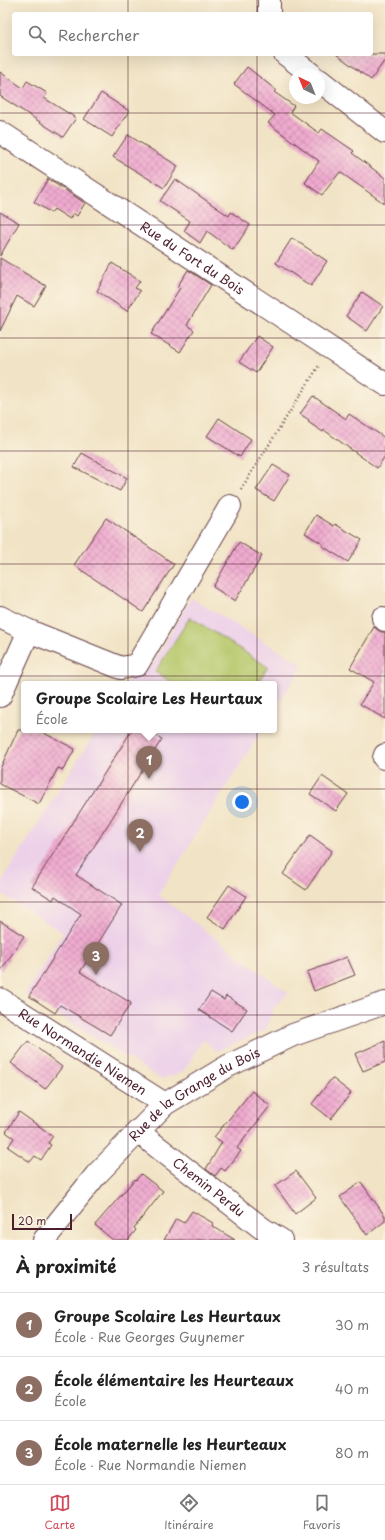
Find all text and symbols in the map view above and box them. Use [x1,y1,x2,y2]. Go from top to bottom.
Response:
search box [12,12,373,56]
icon: search [26,23,48,45]
text: Rechercher [58,23,139,46]
north arrow [289,68,325,104]
street label: Rue du Fort du Bois [137,216,249,299]
popup [21,681,277,733]
text: Groupe Scolaire Les Heurtaux [36,686,262,709]
text: École [36,709,68,728]
pin: 1 [136,746,162,779]
your location [232,792,252,812]
pin: 2 [127,819,153,852]
pin: 3 [83,942,109,975]
street label: Rue Normandie Niemen [15,1003,151,1099]
street label: Rue de la Grange du Bois [124,1042,263,1145]
street label: Chemin Perdu [169,1152,249,1221]
scale bar [12,1212,72,1231]
text: 20 m [18,1212,46,1229]
text: À proximité [16,1253,116,1279]
text: 3 résultats [302,1257,369,1276]
text: Groupe Scolaire Les Heurtaux [54,1304,281,1327]
text: 1 [26,1315,32,1334]
text: 30 m [335,1315,369,1334]
text: École · Rue Georges Guynemer [54,1327,244,1346]
text: École élémentaire les Heurteaux [54,1368,294,1391]
text: 2 [24,1379,34,1398]
text: 40 m [335,1379,369,1398]
text: École [54,1391,86,1410]
text: École maternelle les Heurteaux [54,1432,286,1455]
text: 3 [25,1443,33,1462]
text: 80 m [335,1443,369,1462]
text: École · Rue Normandie Niemen [54,1455,246,1474]
tab: Carte [45,1492,75,1533]
tab: Itinéraire [164,1492,214,1533]
tab: Favoris [303,1492,340,1533]

